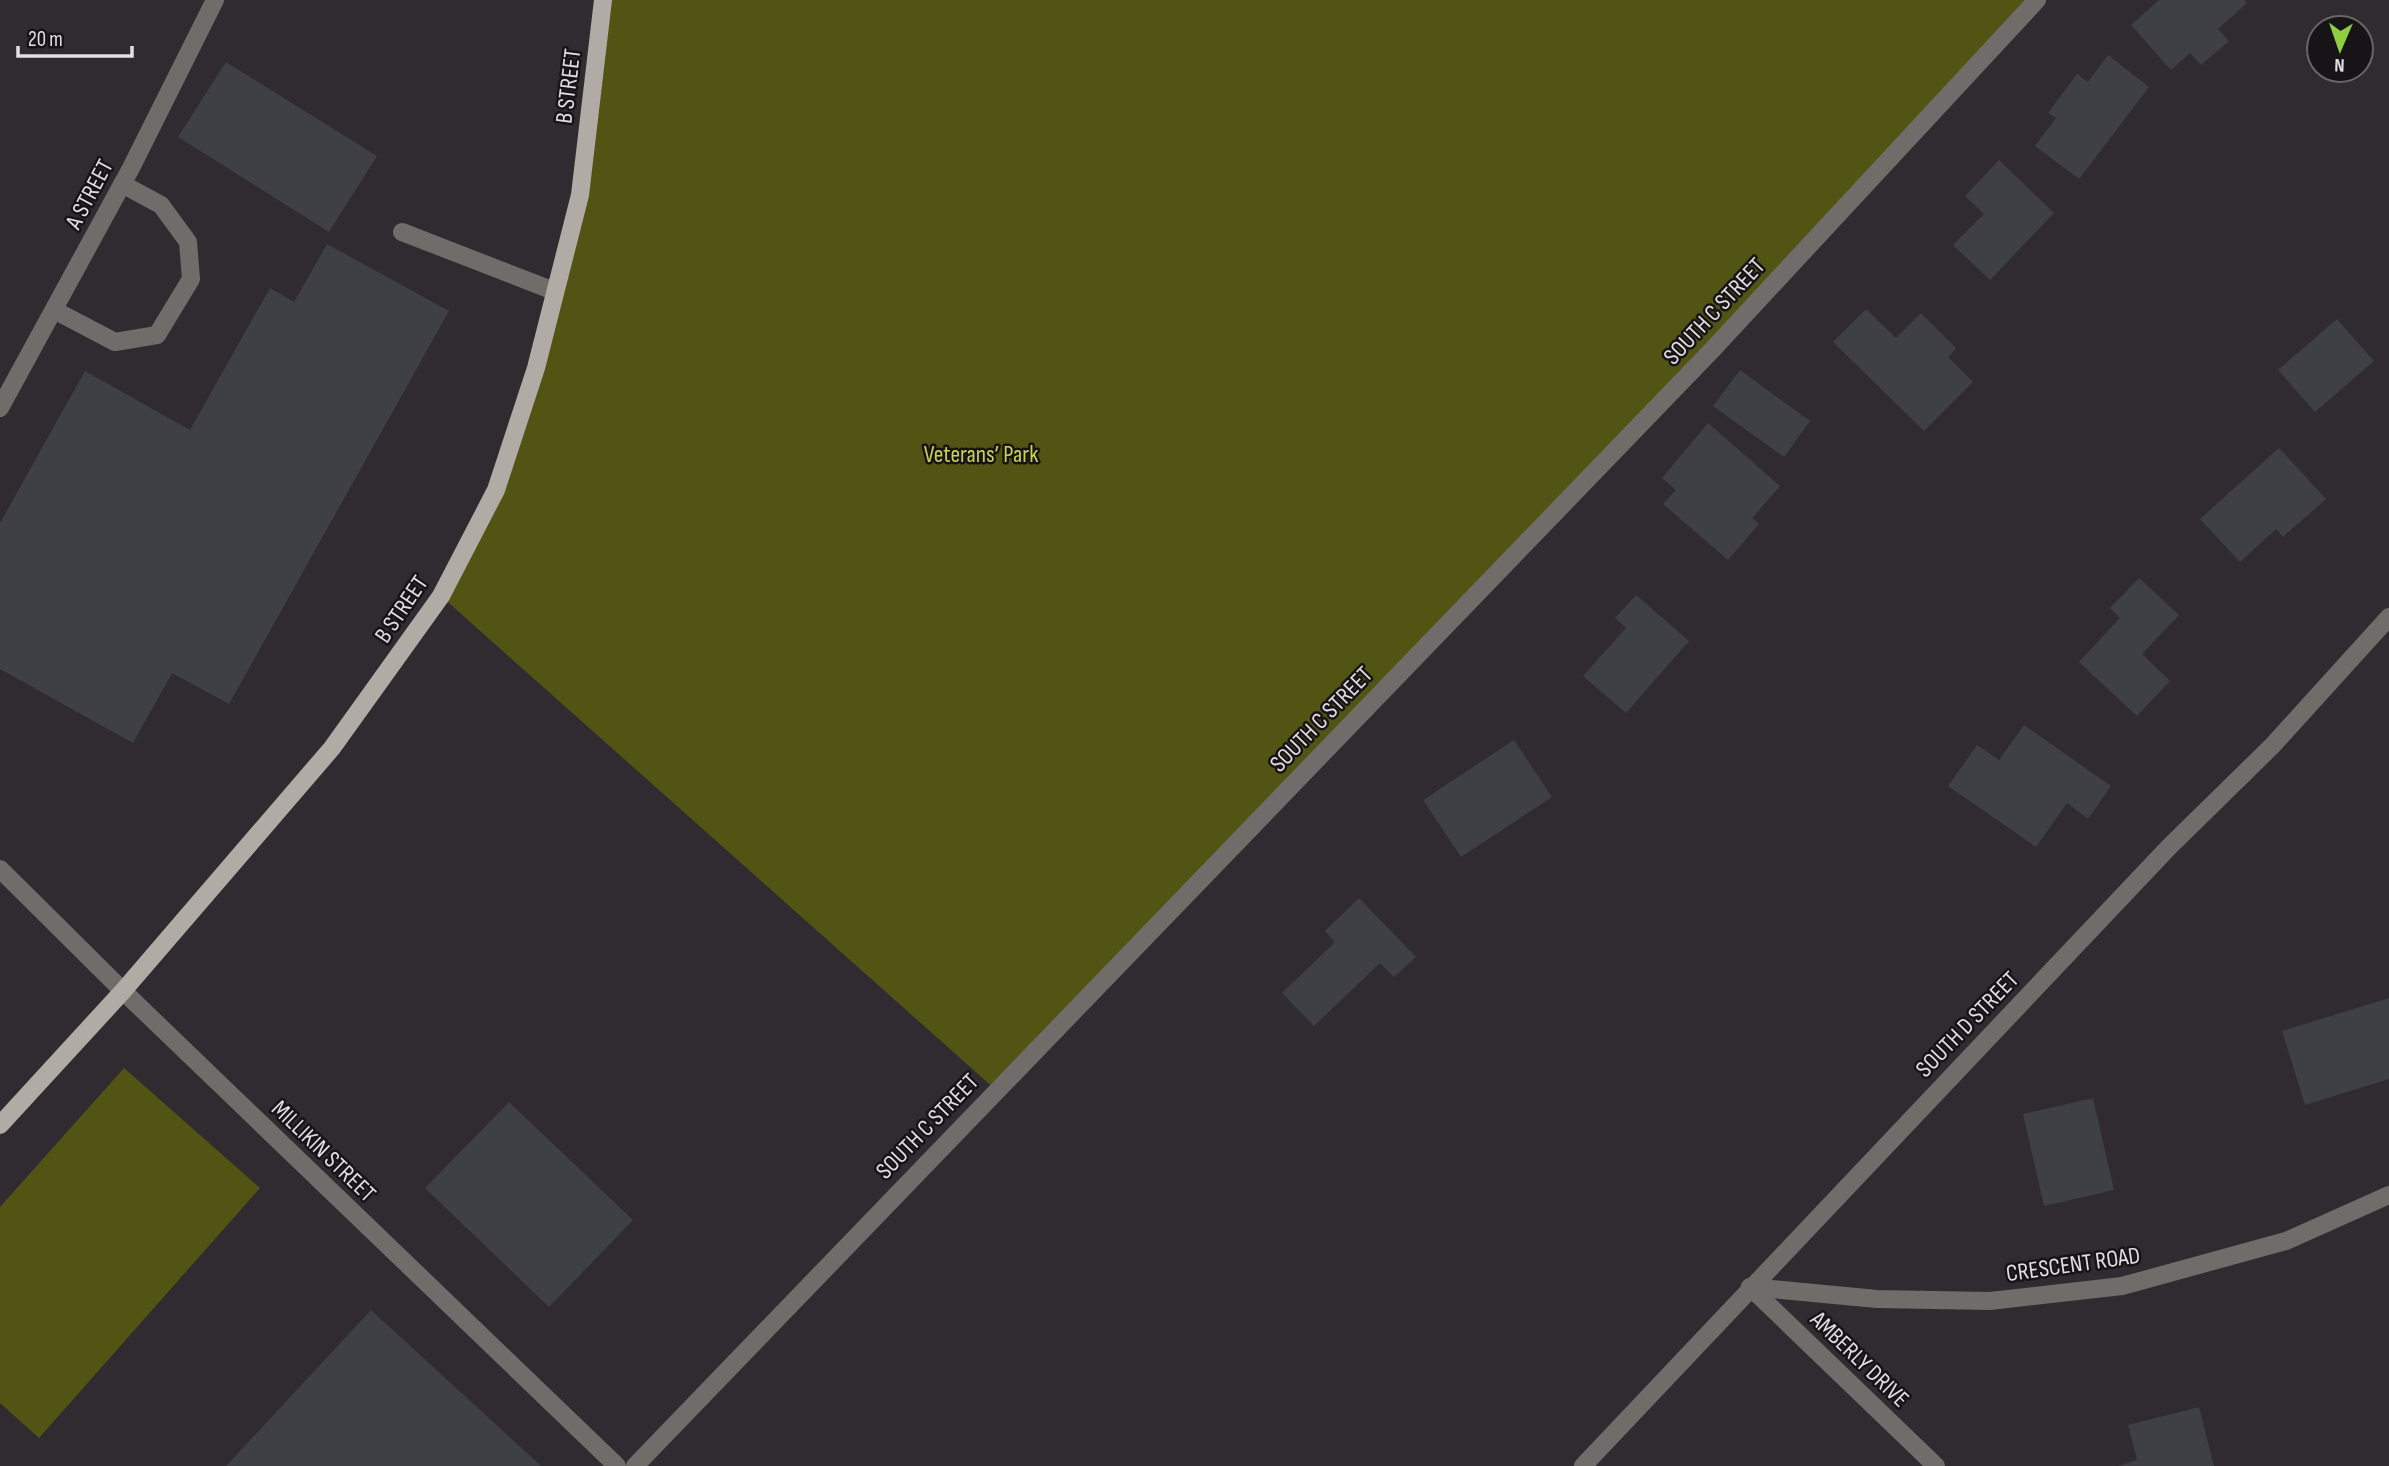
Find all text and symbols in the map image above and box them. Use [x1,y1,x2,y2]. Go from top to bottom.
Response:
scale bar [18,14,131,58]
north arrow [2305,14,2375,84]
text: 20 m [28,27,63,52]
street label: B STREET [550,47,587,125]
text: N [2334,53,2345,76]
street label: A STREET [59,154,120,235]
street label: SOUTH C STREET [1658,252,1771,371]
park label: Veterans’ Park [924,440,1038,469]
street label: B STREET [368,570,435,648]
street label: SOUTH C STREET [1264,660,1379,778]
street label: SOUTH D STREET [1910,965,2025,1083]
street label: SOUTH C STREET [870,1067,985,1185]
street label: MILLIKIN STREET [265,1094,382,1208]
street label: CRESCENT ROAD [2004,1241,2142,1288]
street label: AMBERLY DRIVE [1804,1305,1915,1413]

